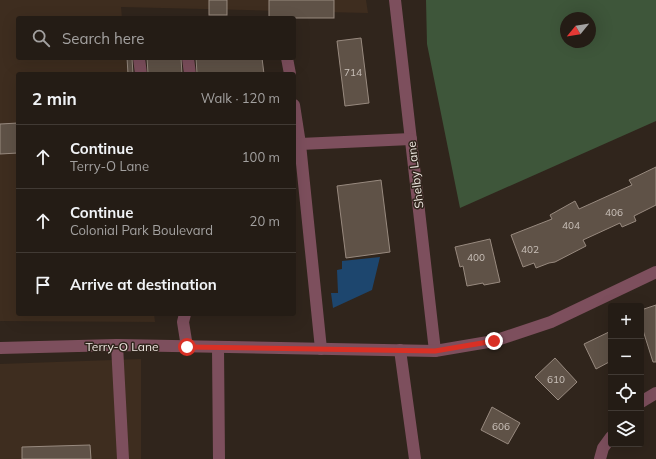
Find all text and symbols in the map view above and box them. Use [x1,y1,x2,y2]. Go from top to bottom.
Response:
north arrow [560,12,596,48]
search box [16,16,296,60]
icon: search [30,27,52,49]
text: Search here [62,29,144,48]
house number: 714 [344,66,362,79]
text: 2 min [32,88,77,109]
text: Walk · 120 m [201,90,280,106]
text: Continue [70,139,133,158]
street label: Shelby Lane [403,140,427,210]
icon: ahead [32,146,54,168]
text: 100 m [242,149,280,165]
text: Terry-O Lane [70,158,149,174]
text: Continue [70,203,133,222]
house number: 406 [605,206,623,219]
icon: ahead [32,210,54,232]
text: 20 m [250,213,280,229]
house number: 404 [562,219,580,232]
text: Colonial Park Boulevard [70,222,213,238]
house number: 402 [521,243,539,256]
house number: 400 [467,251,485,264]
icon: arrive [32,274,54,296]
text: Arrive at destination [70,275,217,294]
map controls [608,303,644,447]
button: + [608,303,644,339]
route end [485,332,503,350]
route start [178,338,196,356]
street label: Terry-O Lane [86,339,158,354]
button: − [608,339,644,375]
house number: 610 [547,373,565,386]
button: locate [608,375,644,411]
button: layers [608,411,644,447]
house number: 606 [492,420,510,433]

